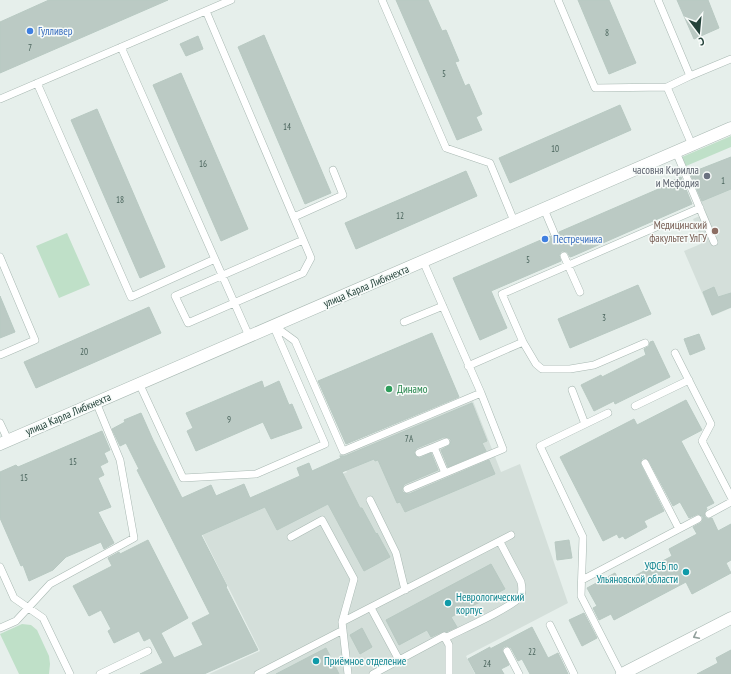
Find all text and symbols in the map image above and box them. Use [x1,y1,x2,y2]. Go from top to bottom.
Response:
north arrow [679,12,719,52]
place label: Гулливер [38,24,73,38]
marker: Гулливер [25,26,35,36]
house number: 8 [605,27,609,38]
text: С [697,34,706,49]
house number: 7 [28,42,32,53]
house number: 5 [442,68,446,79]
house number: 14 [283,121,291,132]
house number: 10 [551,143,559,154]
house number: 16 [199,158,207,169]
place label: часовня Кирилла и Мефодия [633,163,699,190]
marker: часовня Кирилла и Мефодия [702,171,712,181]
house number: 1 [721,175,725,186]
house number: 18 [116,194,124,205]
house number: 12 [396,210,404,221]
place label: Медицинский факультет УлГУ [649,218,707,245]
marker: Медицинский факультет УлГУ [710,226,720,236]
place label: Пестречинка [553,232,603,246]
marker: Пестречинка [540,234,550,244]
house number: 5 [526,254,530,265]
street label: улица Карла Либкнехта [321,262,411,310]
house number: 3 [602,312,606,323]
house number: 20 [80,346,88,357]
place label: Динамо [397,382,428,396]
marker: Динамо [384,384,394,394]
street label: улица Карла Либкнехта [23,390,113,438]
house number: 9 [227,414,231,425]
house number: 7А [405,433,414,444]
house number: 15 [69,456,77,467]
house number: 15 [20,472,28,483]
place label: УФСБ по Ульяновской области [596,559,678,586]
marker: УФСБ по Ульяновской области [681,567,691,577]
place label: Неврологический корпус [456,590,525,617]
marker: Неврологический корпус [443,598,453,608]
one-way arrow [693,631,701,639]
house number: 22 [528,646,536,657]
place label: Приёмное отделение [324,654,407,668]
marker: Приёмное отделение [311,656,321,666]
house number: 24 [483,658,491,669]

